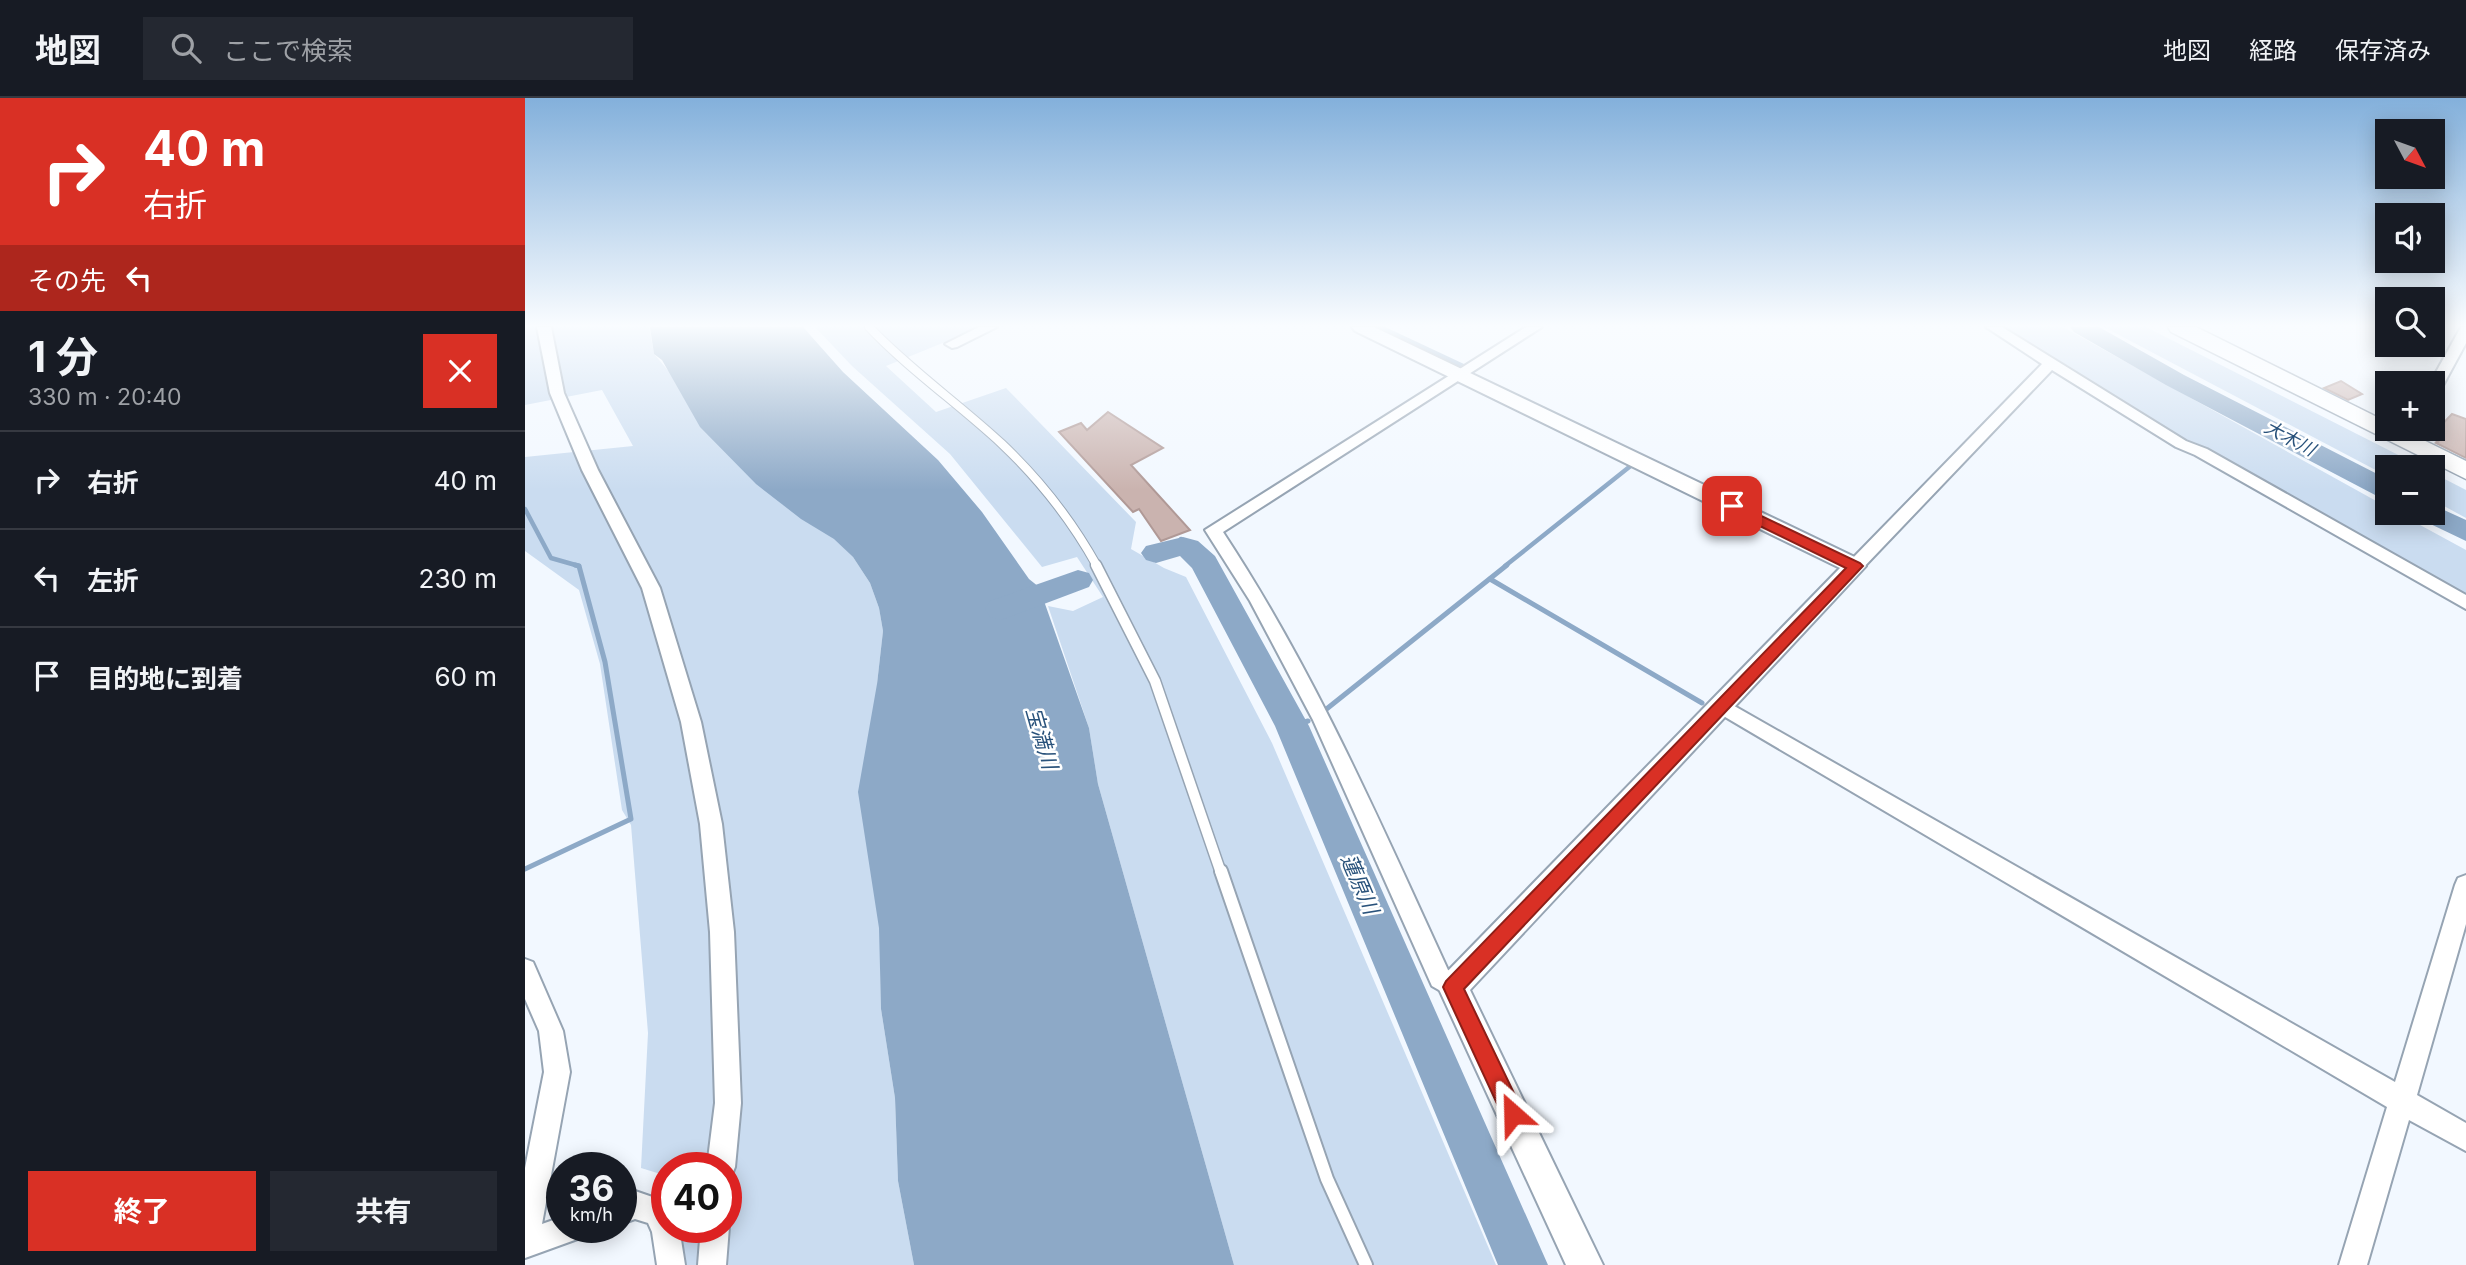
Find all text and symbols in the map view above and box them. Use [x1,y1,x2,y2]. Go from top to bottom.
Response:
search box [143,17,633,80]
icon: search [167,29,205,67]
text: 地図 [35,30,101,70]
text: ここで検索 [223,35,353,66]
text: 地図 [2163,36,2211,65]
text: 経路 [2249,36,2297,65]
text: 保存済み [2335,36,2431,65]
text: 40 m [143,119,266,178]
north arrow [2375,119,2445,189]
map controls [2375,119,2445,525]
icon: right [28,126,119,217]
text: 右折 [143,185,207,224]
button: sound [2375,203,2445,273]
icon: left [120,259,158,297]
text: その先 [28,265,106,296]
button: search [2375,287,2445,357]
text: 1 分 [28,331,98,382]
button: close [423,334,497,408]
button: + [2375,371,2445,441]
text: 330 m · 20:40 [28,383,182,411]
water label: 大木川 [2261,416,2321,461]
button: − [2375,455,2445,525]
icon: right [28,461,66,499]
text: 40 m [434,465,497,496]
text: 右折 [87,467,139,498]
pin [1702,476,1762,536]
icon: arrive [1713,487,1751,525]
icon: left [28,559,66,597]
text: 230 m [419,563,497,594]
text: 左折 [87,565,139,596]
icon: arrive [28,657,66,695]
text: 60 m [434,661,497,692]
text: 目的地に到着 [87,663,243,694]
water label: 宝満川 [1021,704,1063,774]
water label: 蓮原川 [1336,850,1385,920]
position arrow [1476,1077,1550,1151]
speed limit sign: 40 [651,1152,742,1243]
text: 36 [569,1167,614,1209]
button: 終了 [28,1171,256,1251]
button: 共有 [270,1171,497,1251]
text: km/h [570,1204,613,1225]

